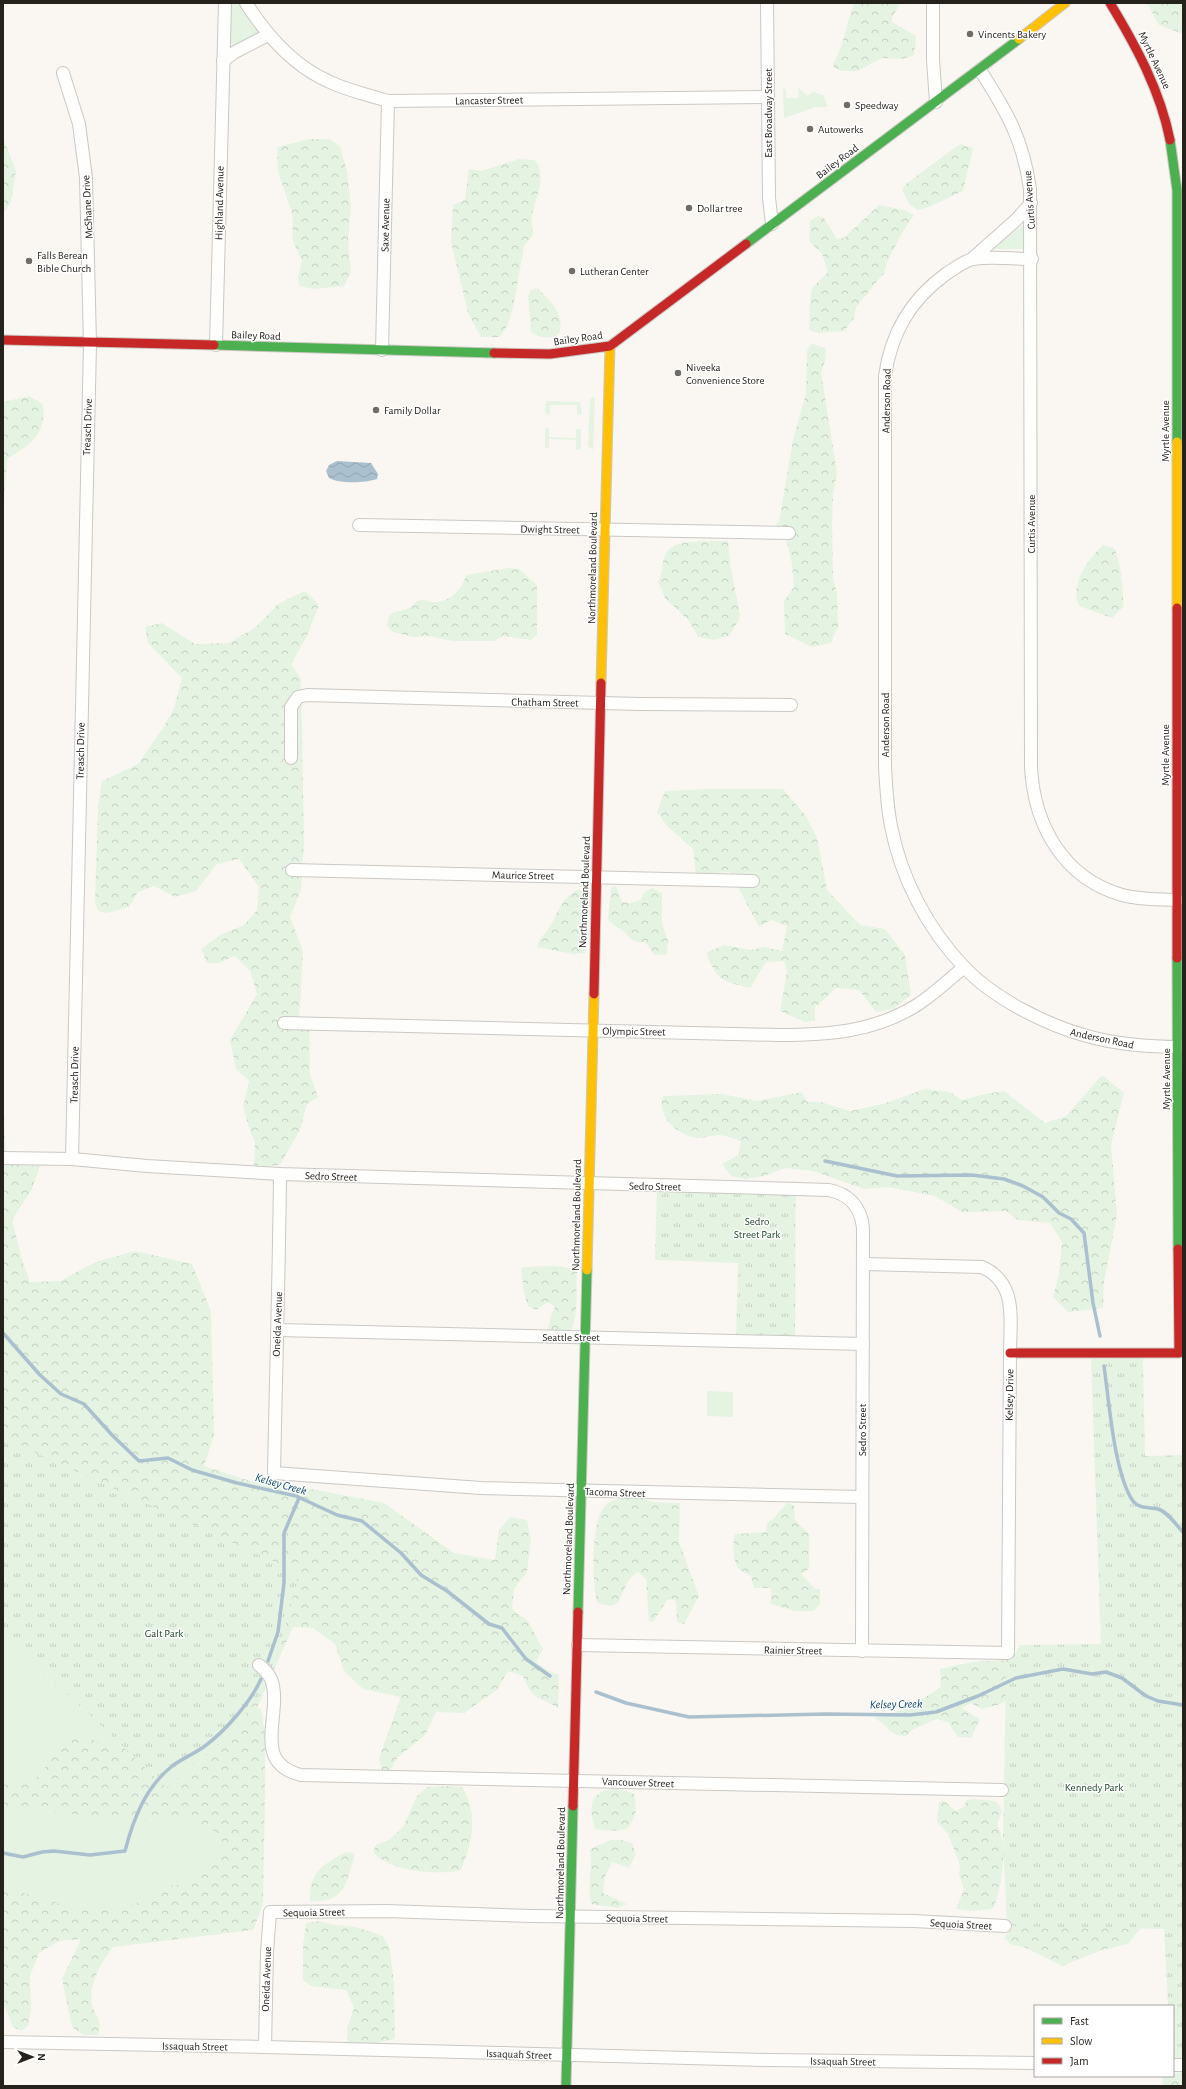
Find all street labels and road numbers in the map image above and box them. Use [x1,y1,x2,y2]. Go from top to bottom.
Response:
street label: Myrtle Avenue [1136,30,1173,91]
street label: East Broadway Street [763,68,774,158]
street label: Lancaster Street [455,94,524,107]
street label: Bailey Road [814,142,861,181]
street label: Highland Avenue [213,166,226,240]
street label: Curtis Avenue [1022,170,1037,230]
street label: McShane Drive [80,175,95,239]
street label: Saxe Avenue [380,198,391,252]
street label: Bailey Road [231,329,281,342]
street label: Bailey Road [553,330,604,347]
street label: Anderson Road [880,368,893,434]
street label: Treasch Drive [81,398,94,456]
street label: Myrtle Avenue [1160,400,1171,462]
street label: Curtis Avenue [1026,495,1037,553]
street label: Northmoreland Boulevard [586,512,599,624]
street label: Dwight Street [520,523,580,536]
street label: Anderson Road [880,692,891,757]
street label: Chatham Street [511,696,579,709]
street label: Treasch Drive [75,722,86,780]
street label: Myrtle Avenue [1160,724,1171,786]
street label: Northmoreland Boulevard [577,835,592,948]
street label: Maurice Street [492,869,555,882]
street label: Olympic Street [602,1025,666,1038]
street label: Anderson Road [1069,1026,1135,1051]
street label: Treasch Drive [69,1046,80,1104]
street label: Myrtle Avenue [1161,1048,1172,1110]
street label: Northmoreland Boulevard [570,1159,583,1271]
street label: Sedro Street [305,1170,358,1183]
street label: Sedro Street [629,1181,682,1192]
street label: Oneida Avenue [271,1291,284,1357]
street label: Seattle Street [542,1332,600,1343]
street label: Kelsey Drive [1004,1369,1015,1421]
street label: Sedro Street [857,1403,868,1456]
street label: Northmoreland Boulevard [561,1482,576,1595]
street label: Tacoma Street [584,1486,646,1499]
street label: Rainier Street [764,1644,823,1657]
street label: Vancouver Street [602,1776,675,1789]
street label: Northmoreland Boulevard [554,1807,567,1919]
street label: Sequoia Street [283,1906,346,1919]
street label: Sequoia Street [606,1912,669,1925]
street label: Sequoia Street [930,1917,993,1932]
street label: Oneida Avenue [260,1946,273,2012]
street label: Issaquah Street [162,2040,228,2053]
street label: Issaquah Street [486,2048,552,2061]
street label: Issaquah Street [810,2055,876,2068]

